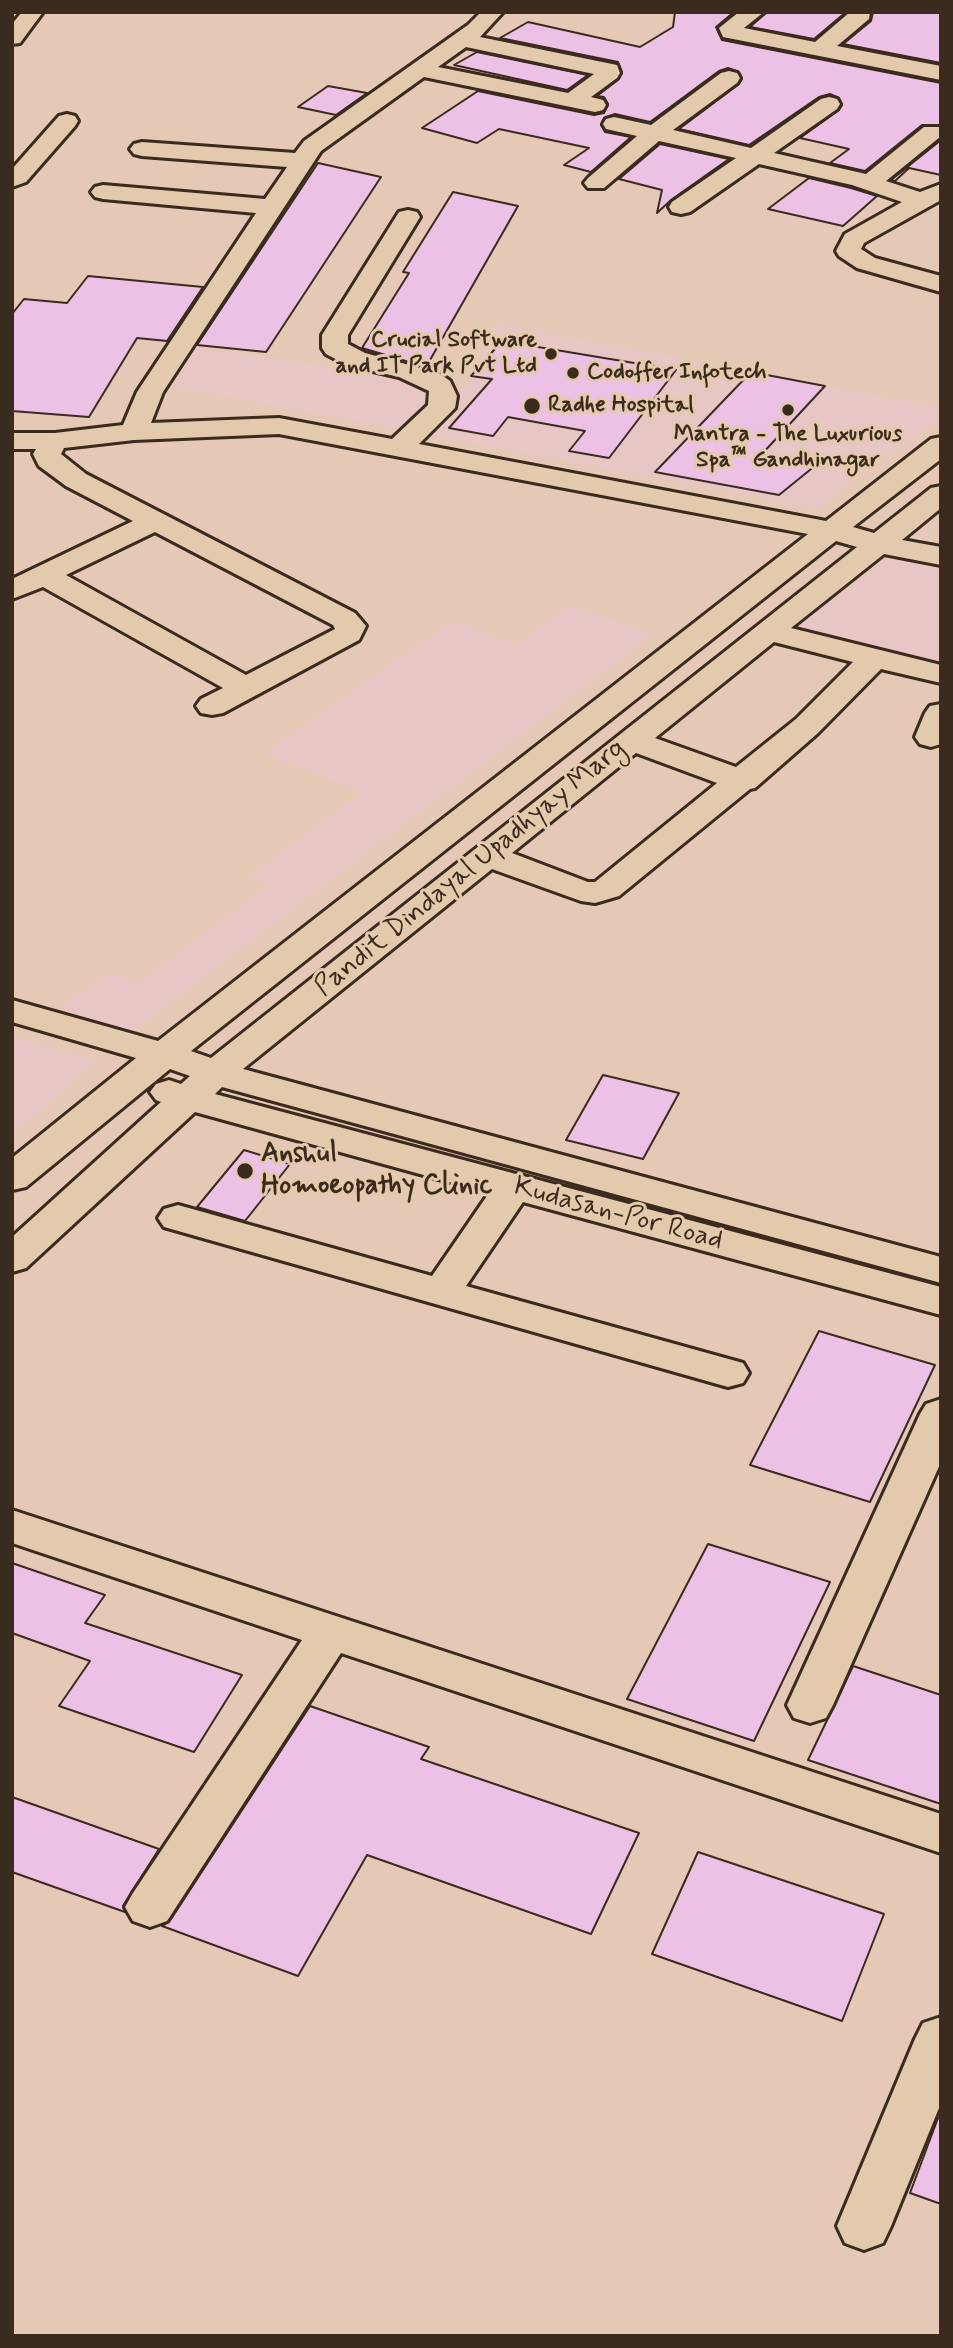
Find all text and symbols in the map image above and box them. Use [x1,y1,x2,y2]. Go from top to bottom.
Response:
place label: Crucial Software and IT Park Pvt Ltd [335,327,537,381]
marker: Crucial Software and IT Park Pvt Ltd [543,346,559,362]
place label: Codoffer Infotech [587,359,767,387]
marker: Codoffer Infotech [565,365,581,381]
place label: Radhe Hospital [548,392,694,420]
marker: Radhe Hospital [522,396,542,416]
marker: Mantra - The Luxurious Spa™ Gandhinagar [780,402,796,418]
place label: Mantra - The Luxurious Spa™ Gandhinagar [674,421,902,475]
street label: Pandit Dindayal Upadhyay Marg [309,733,633,1005]
place label: Anshul Homoeopathy Clinic [261,1138,492,1204]
marker: Anshul Homoeopathy Clinic [235,1161,255,1181]
street label: Kudasan-Por Road [510,1171,726,1259]

